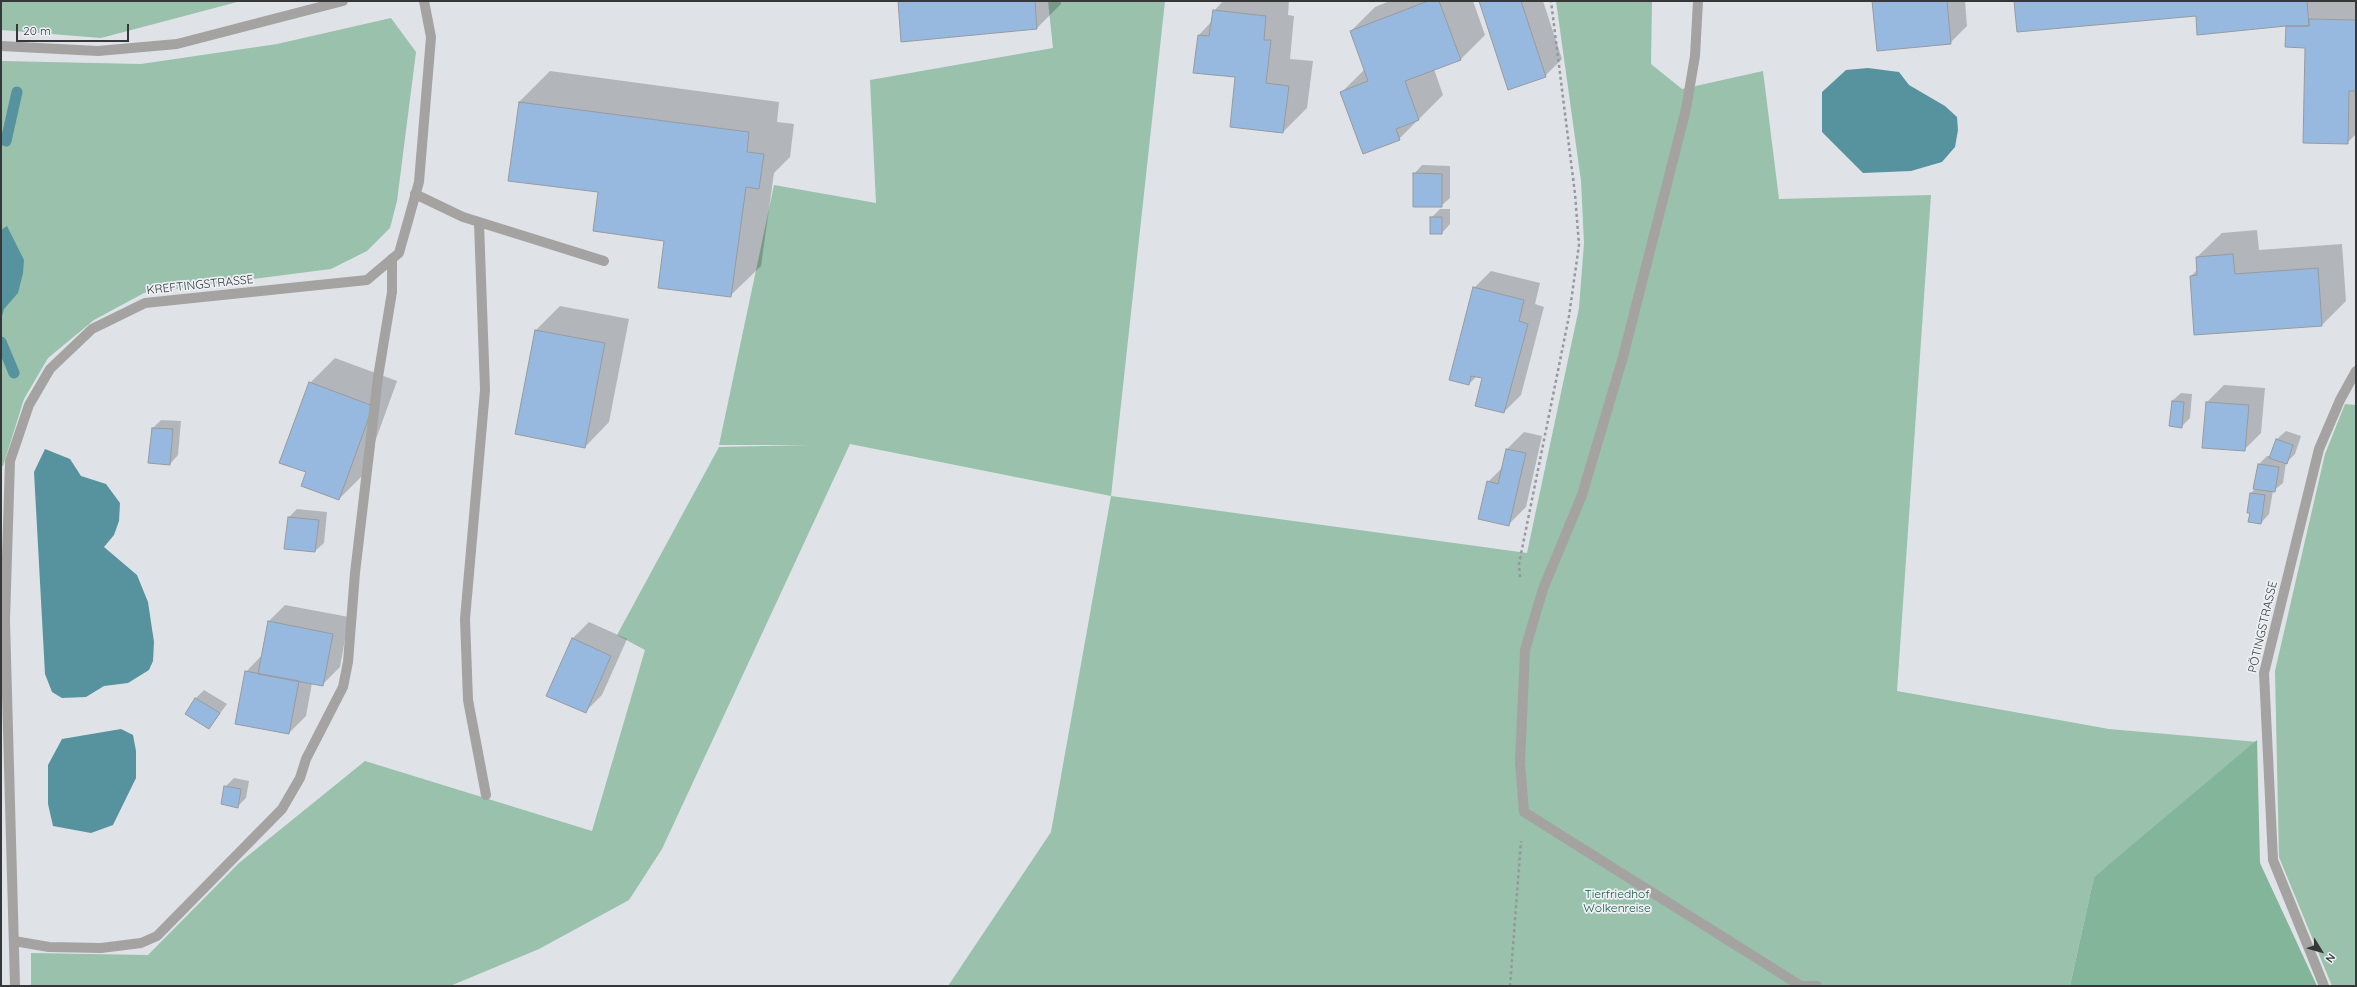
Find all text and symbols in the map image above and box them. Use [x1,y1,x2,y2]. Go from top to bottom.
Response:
scale bar [18,16,131,42]
text: 20 m [23,23,51,38]
street label: KREFTINGSTRASSE [146,272,254,298]
street label: PÖTINGSTRASSE [2245,580,2281,674]
park label: Tierfriedhof Wolkenreise [1583,887,1651,915]
north arrow [2301,931,2341,971]
text: N [2323,951,2339,966]

